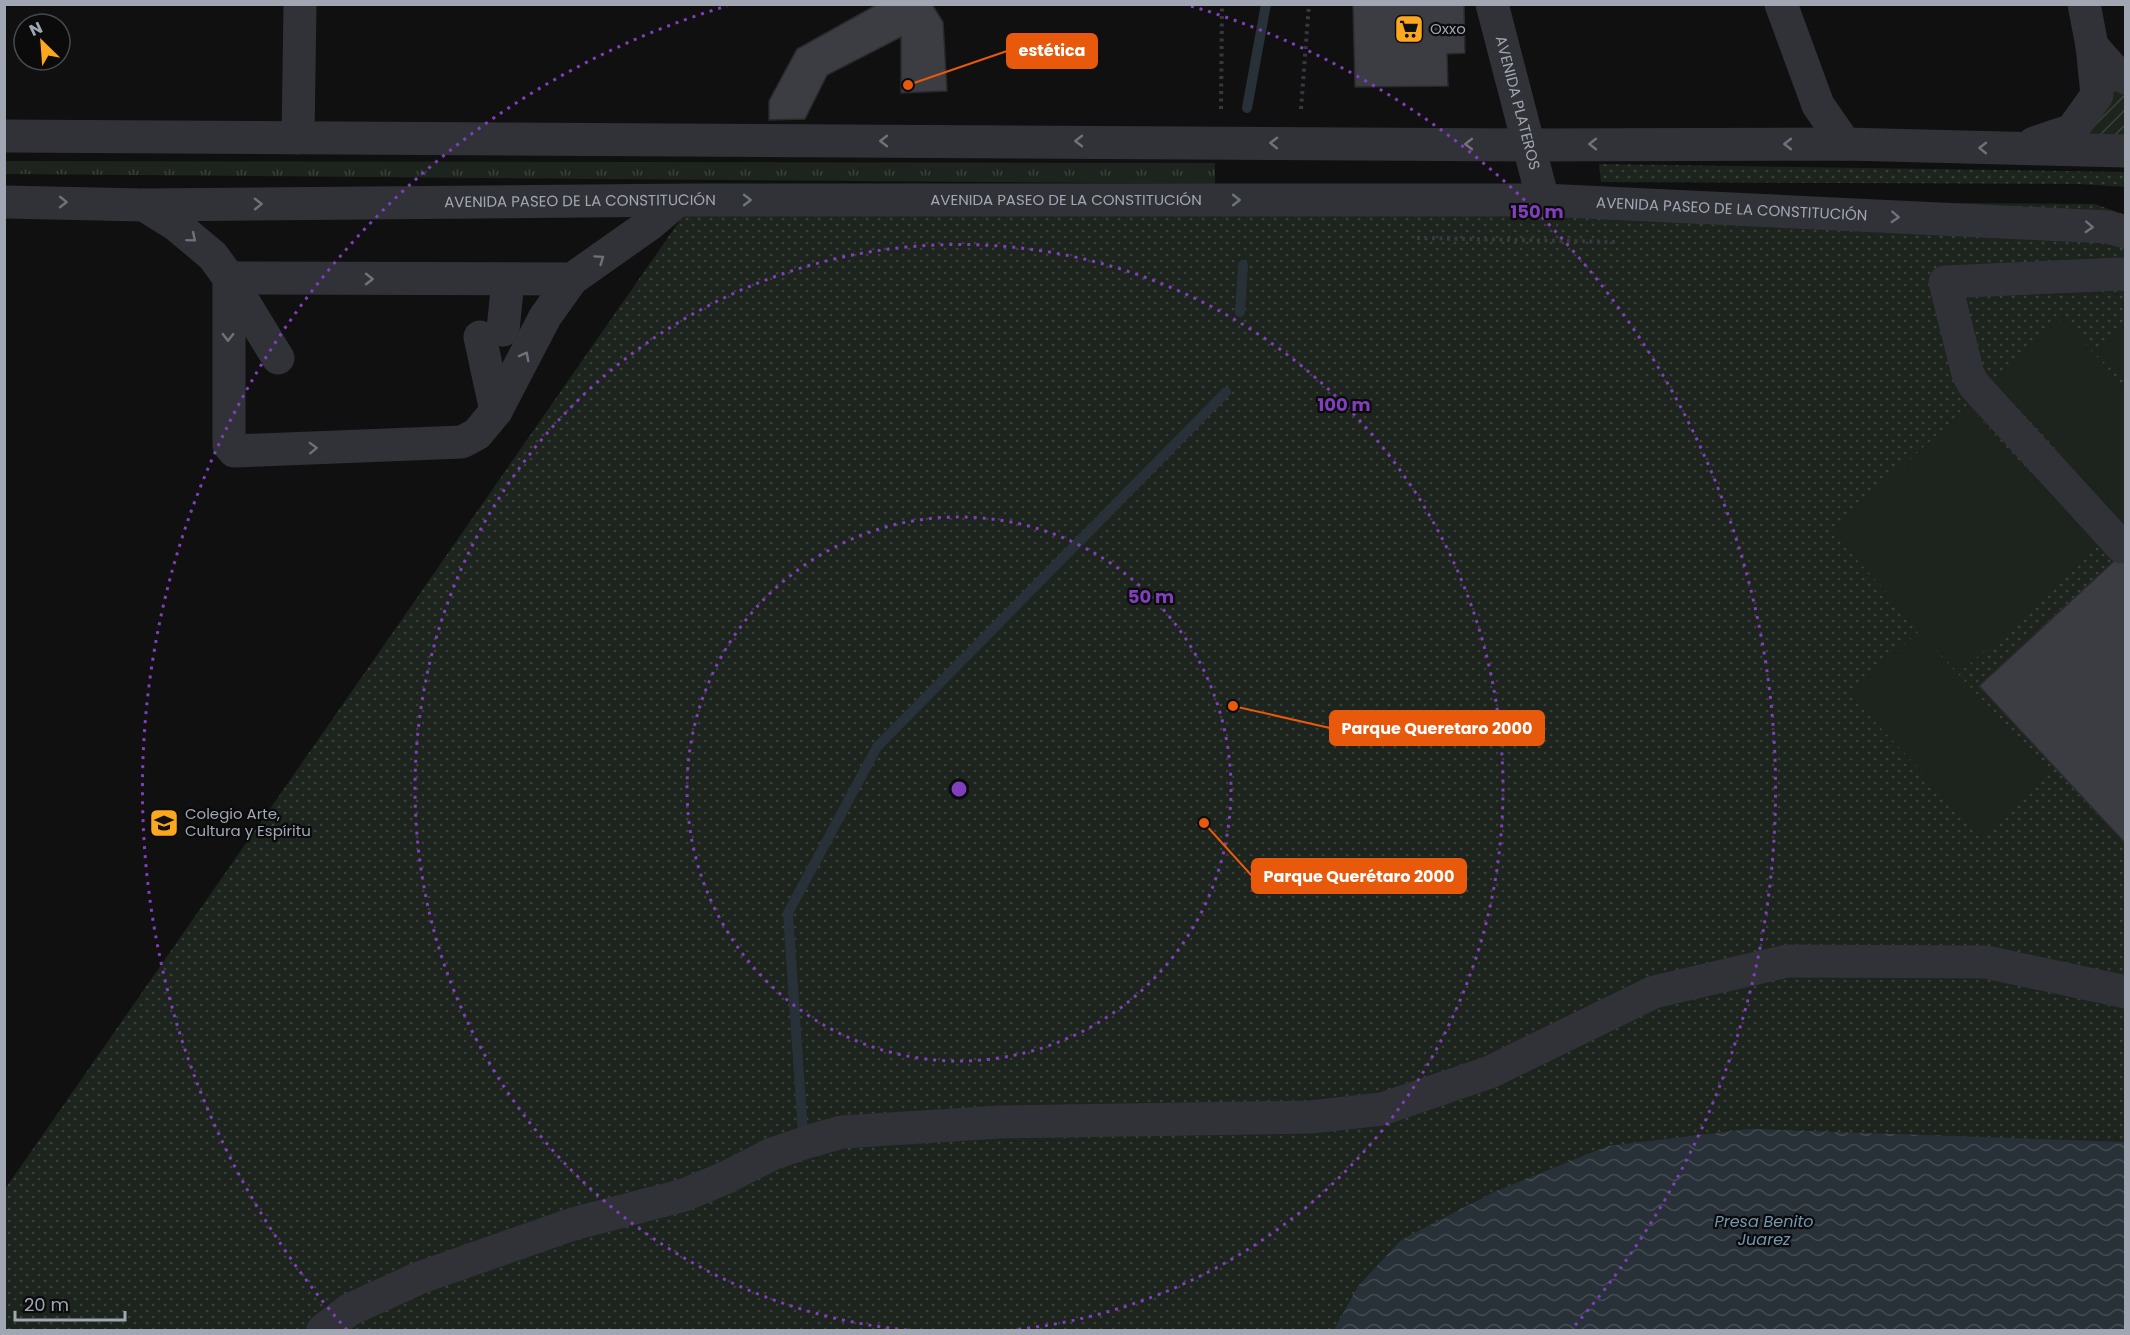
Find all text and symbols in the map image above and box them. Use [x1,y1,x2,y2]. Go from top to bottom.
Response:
north arrow [12,12,72,72]
supermarket icon: Oxxo [1393,13,1425,45]
text: N [26,16,46,42]
place label: Oxxo [1430,18,1466,39]
street label: AVENIDA PLATEROS [1491,33,1546,172]
callout: estética [1007,34,1097,68]
text: estética [1019,39,1085,62]
one-way arrow [880,134,889,147]
one-way arrow [1075,135,1084,148]
one-way arrow [1270,137,1279,149]
one-way arrow [1465,138,1474,150]
one-way arrow [1589,138,1598,150]
one-way arrow [1784,138,1793,150]
one-way arrow [1979,141,1988,154]
street label: AVENIDA PASEO DE LA CONSTITUCIÓN [444,189,716,212]
street label: AVENIDA PASEO DE LA CONSTITUCIÓN [930,189,1202,210]
street label: AVENIDA PASEO DE LA CONSTITUCIÓN [1596,192,1868,225]
one-way arrow [742,194,751,206]
one-way arrow [1231,194,1240,206]
one-way arrow [58,196,67,208]
one-way arrow [253,198,262,210]
text: 150 m [1510,199,1564,224]
one-way arrow [1890,211,1899,224]
one-way arrow [2085,220,2094,233]
one-way arrow [185,231,196,242]
one-way arrow [593,255,604,266]
one-way arrow [365,273,374,285]
one-way arrow [222,332,234,341]
one-way arrow [518,352,529,362]
text: 100 m [1317,392,1371,417]
one-way arrow [309,441,318,454]
text: 50 m [1128,584,1174,609]
callout: Parque Queretaro 2000 [1330,711,1544,745]
text: Parque Queretaro 2000 [1342,717,1532,740]
centre of rings [949,779,969,799]
place label: Colegio Arte, Cultura y Espíritu [185,803,311,841]
school or university icon: Colegio Arte, Cultura y Espíritu [148,807,180,839]
callout: Parque Querétaro 2000 [1252,859,1466,893]
text: Parque Querétaro 2000 [1264,865,1454,888]
water label: Presa Benito Juarez [1714,1210,1814,1251]
scale bar [15,1284,124,1322]
text: 20 m [24,1292,69,1317]

